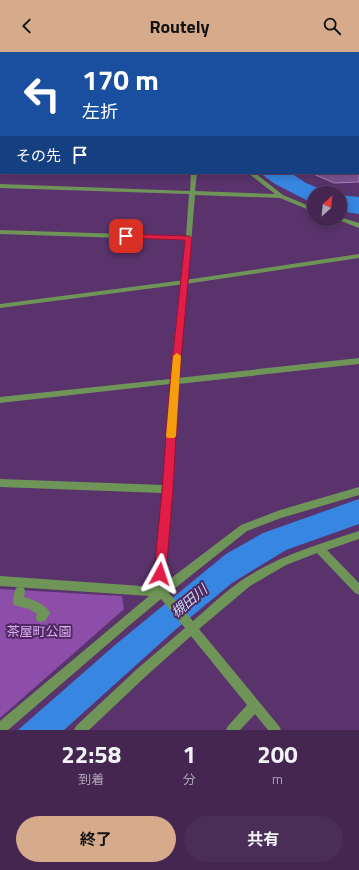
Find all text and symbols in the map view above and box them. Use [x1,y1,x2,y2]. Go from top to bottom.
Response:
text: Routely [149,13,210,40]
icon: back [16,15,38,37]
icon: search [321,15,343,37]
text: 170 m [82,58,159,101]
icon: left [16,68,68,120]
text: 左折 [82,98,118,125]
text: その先 [16,144,61,167]
icon: arrive [69,144,91,166]
north arrow [307,186,347,226]
map controls [307,186,347,226]
pin [109,219,143,253]
icon: arrive [115,225,137,247]
position arrow [139,553,181,595]
water label: 槻田川 [166,578,213,622]
park label: 茶屋町公園 [6,621,72,641]
text: 22:58 [61,736,121,772]
text: 1 [183,736,196,772]
text: 200 [257,736,298,772]
text: 到着 [78,769,104,789]
text: 分 [183,769,196,789]
text: m [272,769,283,789]
button: 終了 [16,816,176,862]
button: 共有 [184,816,343,862]

